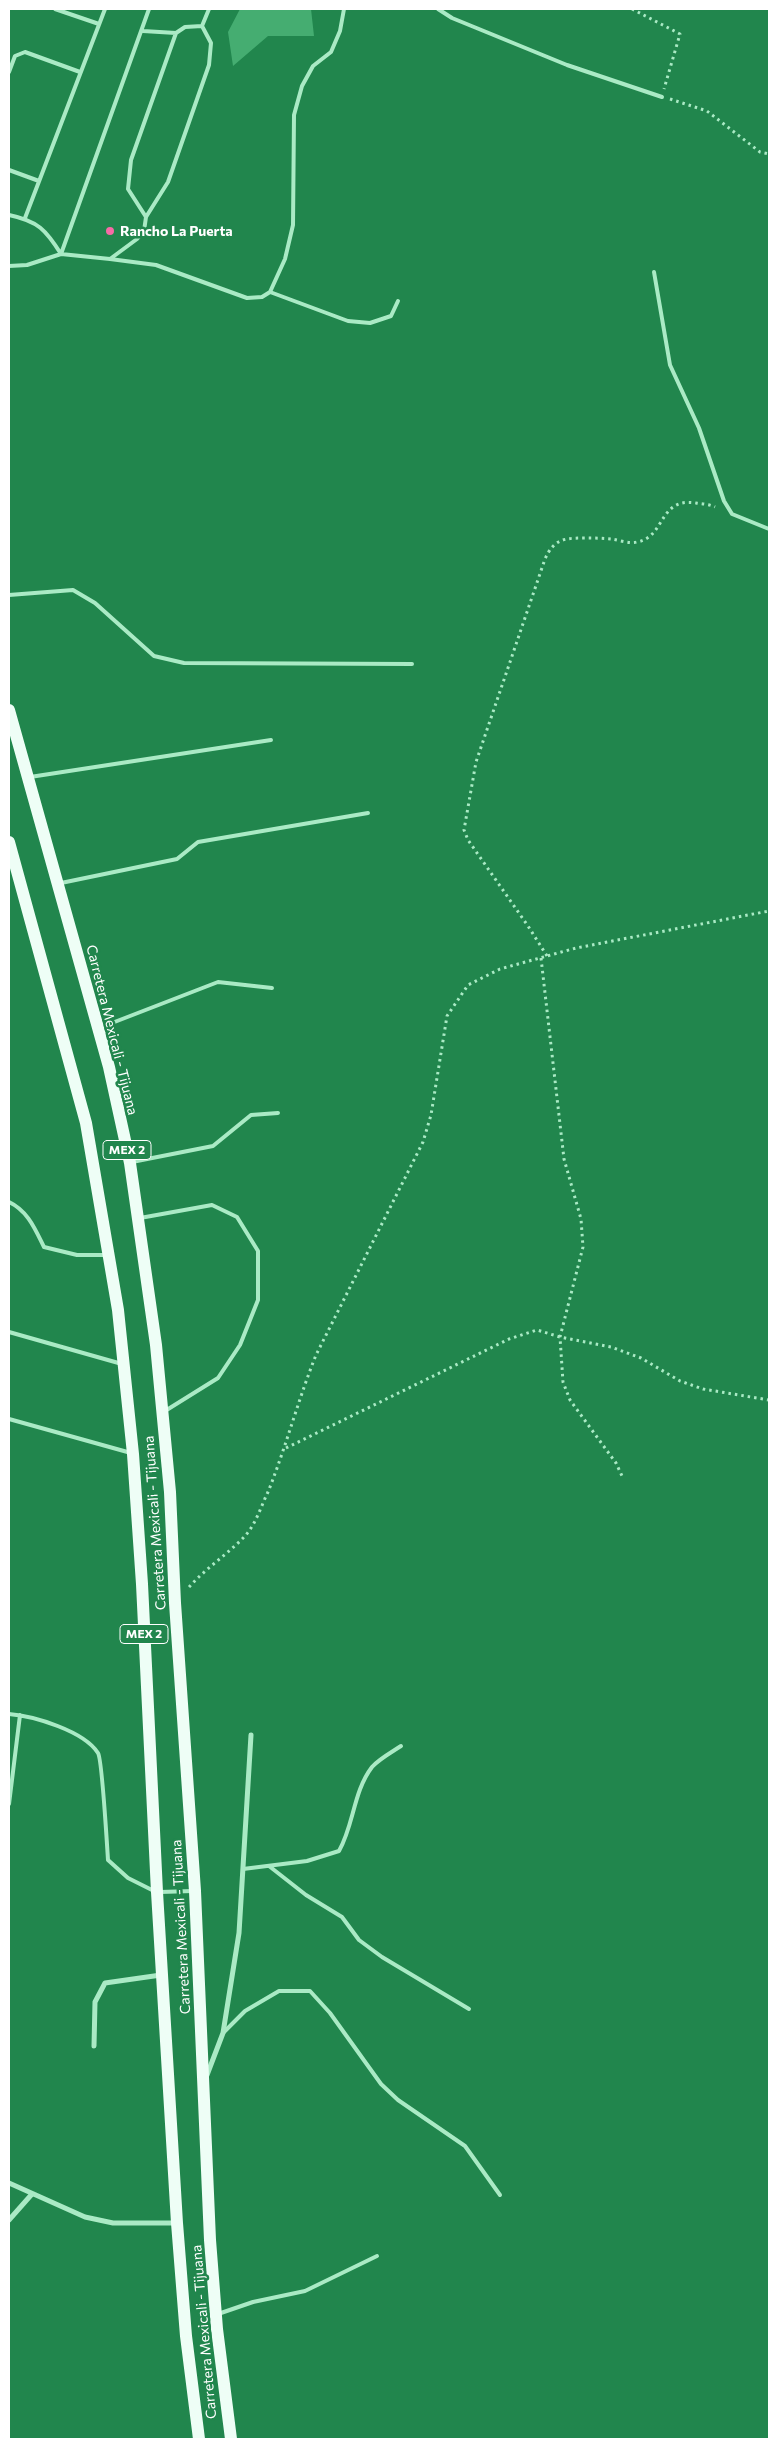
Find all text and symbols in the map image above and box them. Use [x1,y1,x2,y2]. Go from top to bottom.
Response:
place label: Rancho La Puerta [120,223,233,239]
marker: Rancho La Puerta [104,225,116,237]
street label: Carretera Mexicali - Tijuana [83,943,141,1117]
road number: MEX 2 [103,1140,151,1160]
street label: Carretera Mexicali - Tijuana [141,1435,169,1611]
road number: MEX 2 [120,1625,168,1644]
street label: Carretera Mexicali - Tijuana [168,1839,194,2015]
street label: Carretera Mexicali - Tijuana [188,2244,220,2420]

